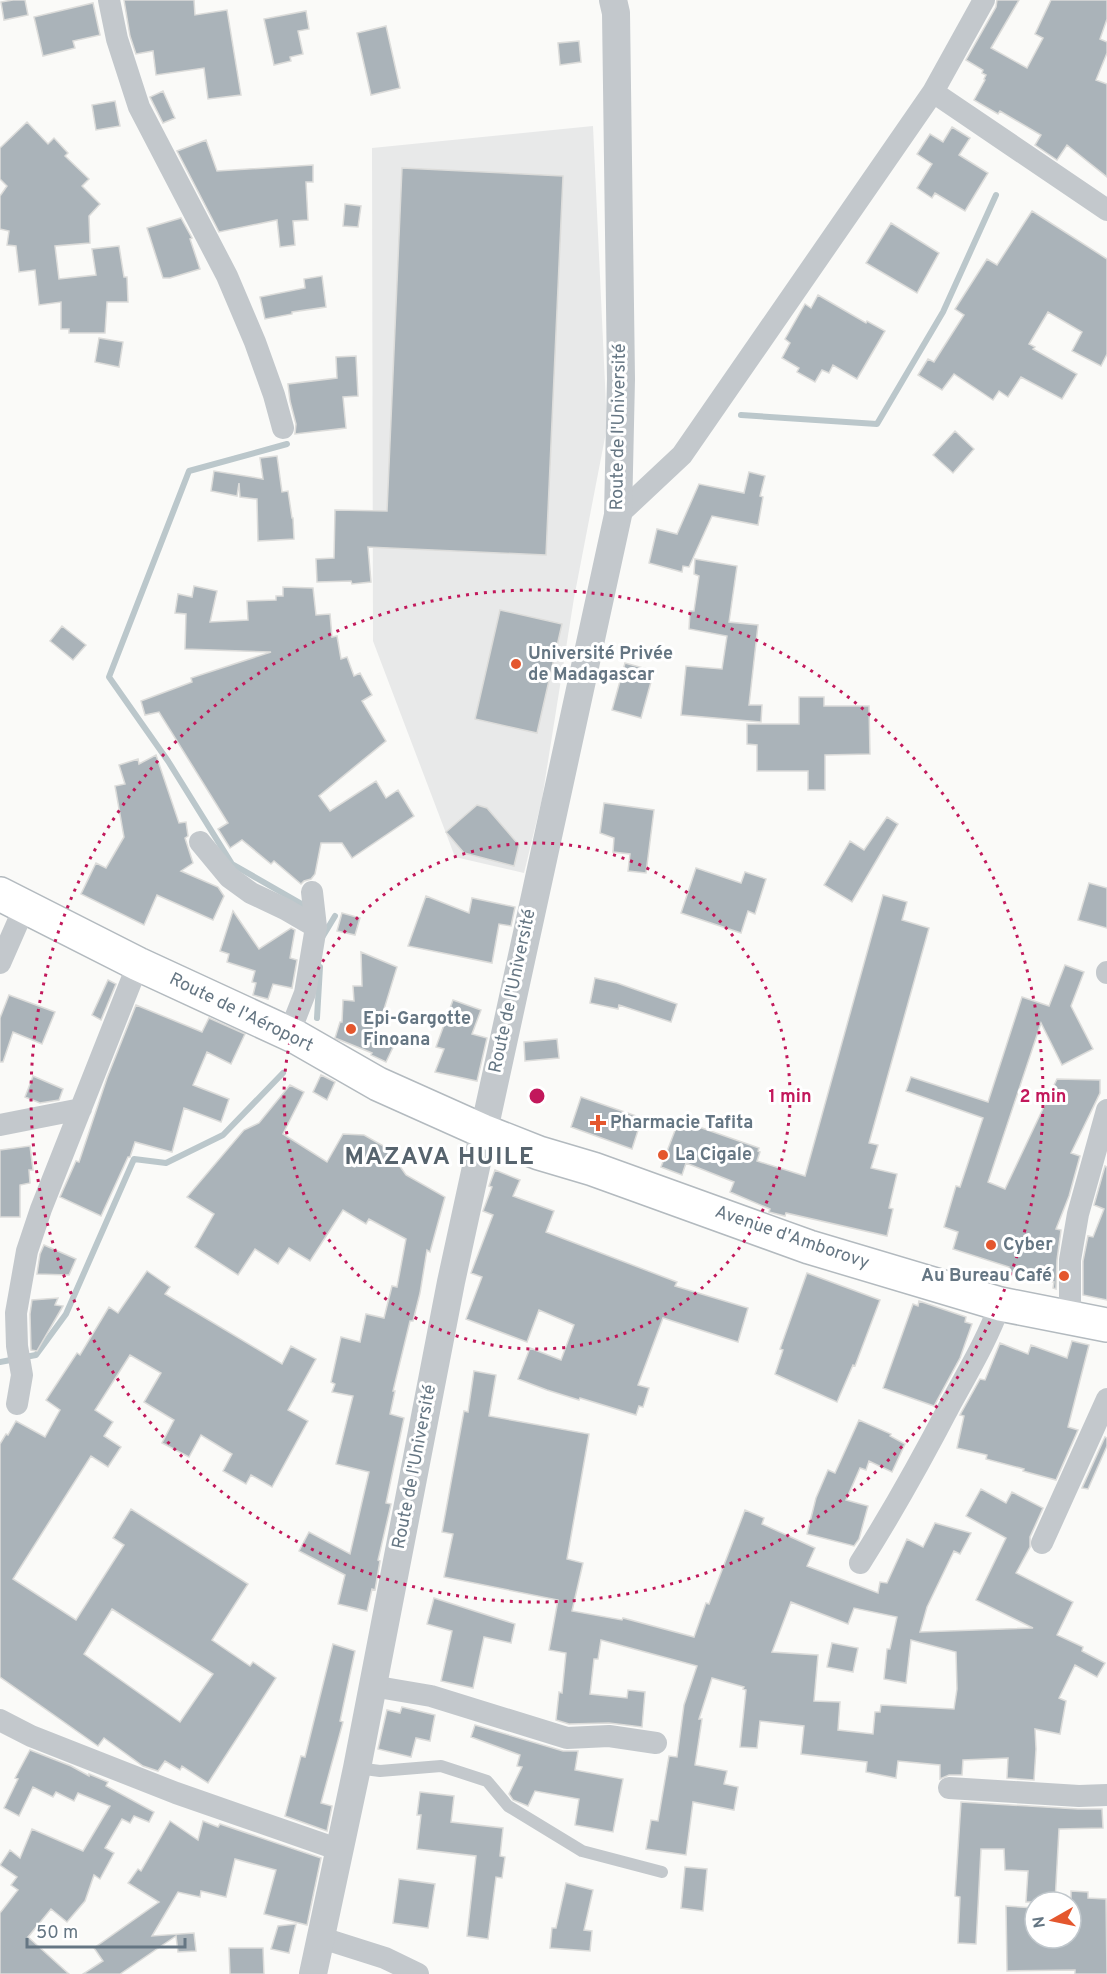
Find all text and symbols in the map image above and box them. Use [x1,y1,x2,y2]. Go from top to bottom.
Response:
street label: Route de l'Université [606,343,632,511]
place label: Université Privée de Madagascar [528,643,673,687]
marker: Université Privée de Madagascar [509,657,523,671]
street label: Route de l'Université [484,907,542,1075]
street label: Route de l'Aéroport [165,968,317,1058]
place label: Epi-Gargotte Finoana [363,1008,471,1052]
marker: Epi-Gargotte Finoana [344,1022,358,1036]
centre of rings [527,1086,547,1106]
text: 1 min [768,1086,812,1109]
text: 2 min [1019,1086,1067,1109]
place label: Pharmacie Tafita [610,1112,753,1135]
marker: Pharmacie Tafita [591,1116,605,1130]
district label: MAZAVA HUILE [345,1143,535,1173]
place label: La Cigale [675,1144,752,1167]
marker: La Cigale [656,1148,670,1162]
street label: Avenue d'Amborovy [712,1201,872,1275]
place label: Cyber [1003,1234,1053,1257]
marker: Cyber [984,1238,998,1252]
place label: Au Bureau Café [921,1265,1052,1288]
marker: Au Bureau Café [1057,1269,1071,1283]
street label: Route de l'Université [388,1383,442,1551]
north arrow [1023,1890,1083,1950]
scale bar [27,1911,184,1949]
text: N [1029,1915,1051,1929]
text: 50 m [36,1922,78,1945]

